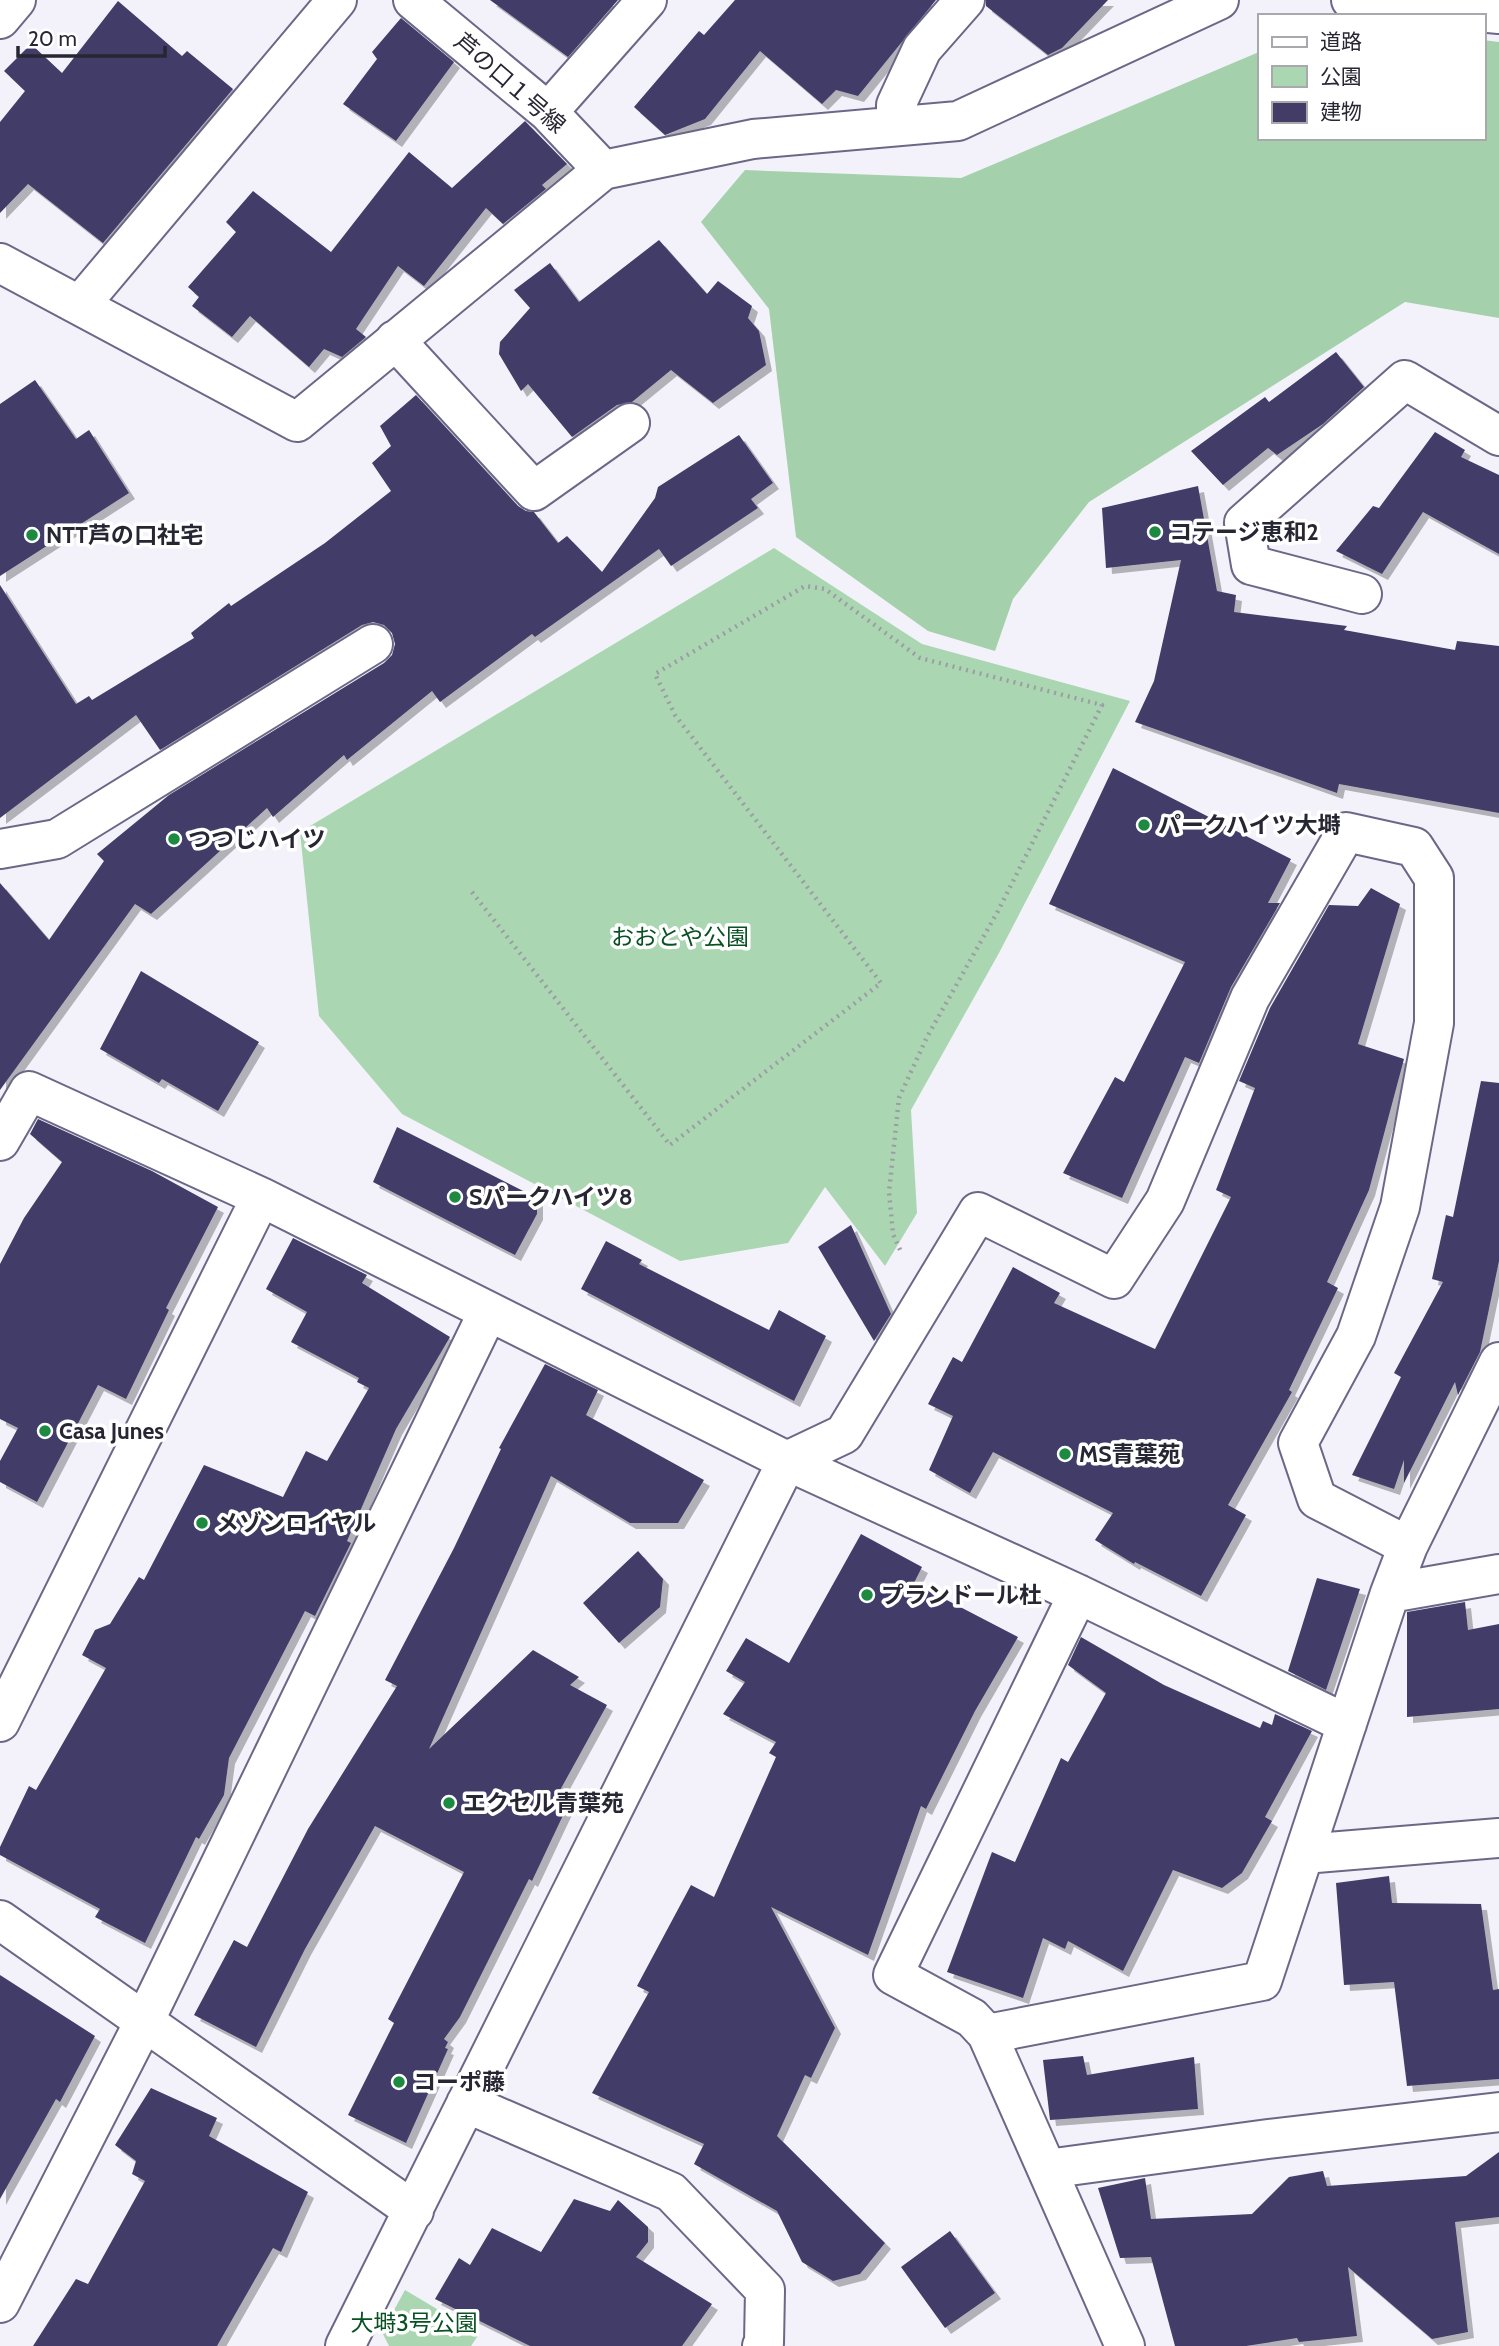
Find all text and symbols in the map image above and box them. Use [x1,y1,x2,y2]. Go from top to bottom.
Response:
scale bar [18,14,164,58]
legend [1258,14,1485,140]
text: 20 m [28,26,77,51]
street label: 芦の口１号線 [449,27,571,139]
text: 道路 [1320,29,1362,54]
text: 公園 [1320,64,1362,89]
text: 建物 [1320,99,1362,124]
place label: コテージ恵和2 [1169,518,1319,546]
place label: NTT芦の口社宅 [46,521,203,549]
marker: コテージ恵和2 [1147,524,1163,540]
marker: NTT芦の口社宅 [24,527,40,543]
place label: パークハイツ大塒 [1158,811,1340,839]
marker: パークハイツ大塒 [1136,817,1152,833]
place label: つつじハイツ [188,825,326,853]
marker: つつじハイツ [166,831,182,847]
park label: おおとや公園 [611,923,749,951]
place label: Sパークハイツ8 [469,1183,633,1211]
marker: Sパークハイツ8 [447,1189,463,1205]
place label: Casa Junes [59,1417,164,1445]
marker: Casa Junes [37,1423,53,1439]
place label: MS青葉苑 [1079,1440,1181,1468]
marker: MS青葉苑 [1057,1446,1073,1462]
place label: メゾンロイヤル [216,1509,376,1537]
marker: メゾンロイヤル [194,1515,210,1531]
place label: プランドール杜 [881,1581,1042,1609]
marker: プランドール杜 [859,1587,875,1603]
place label: エクセル青葉苑 [463,1789,624,1817]
marker: エクセル青葉苑 [441,1795,457,1811]
place label: コーポ藤 [413,2068,505,2096]
marker: コーポ藤 [391,2074,407,2090]
park label: 大塒3号公園 [350,2309,478,2337]

